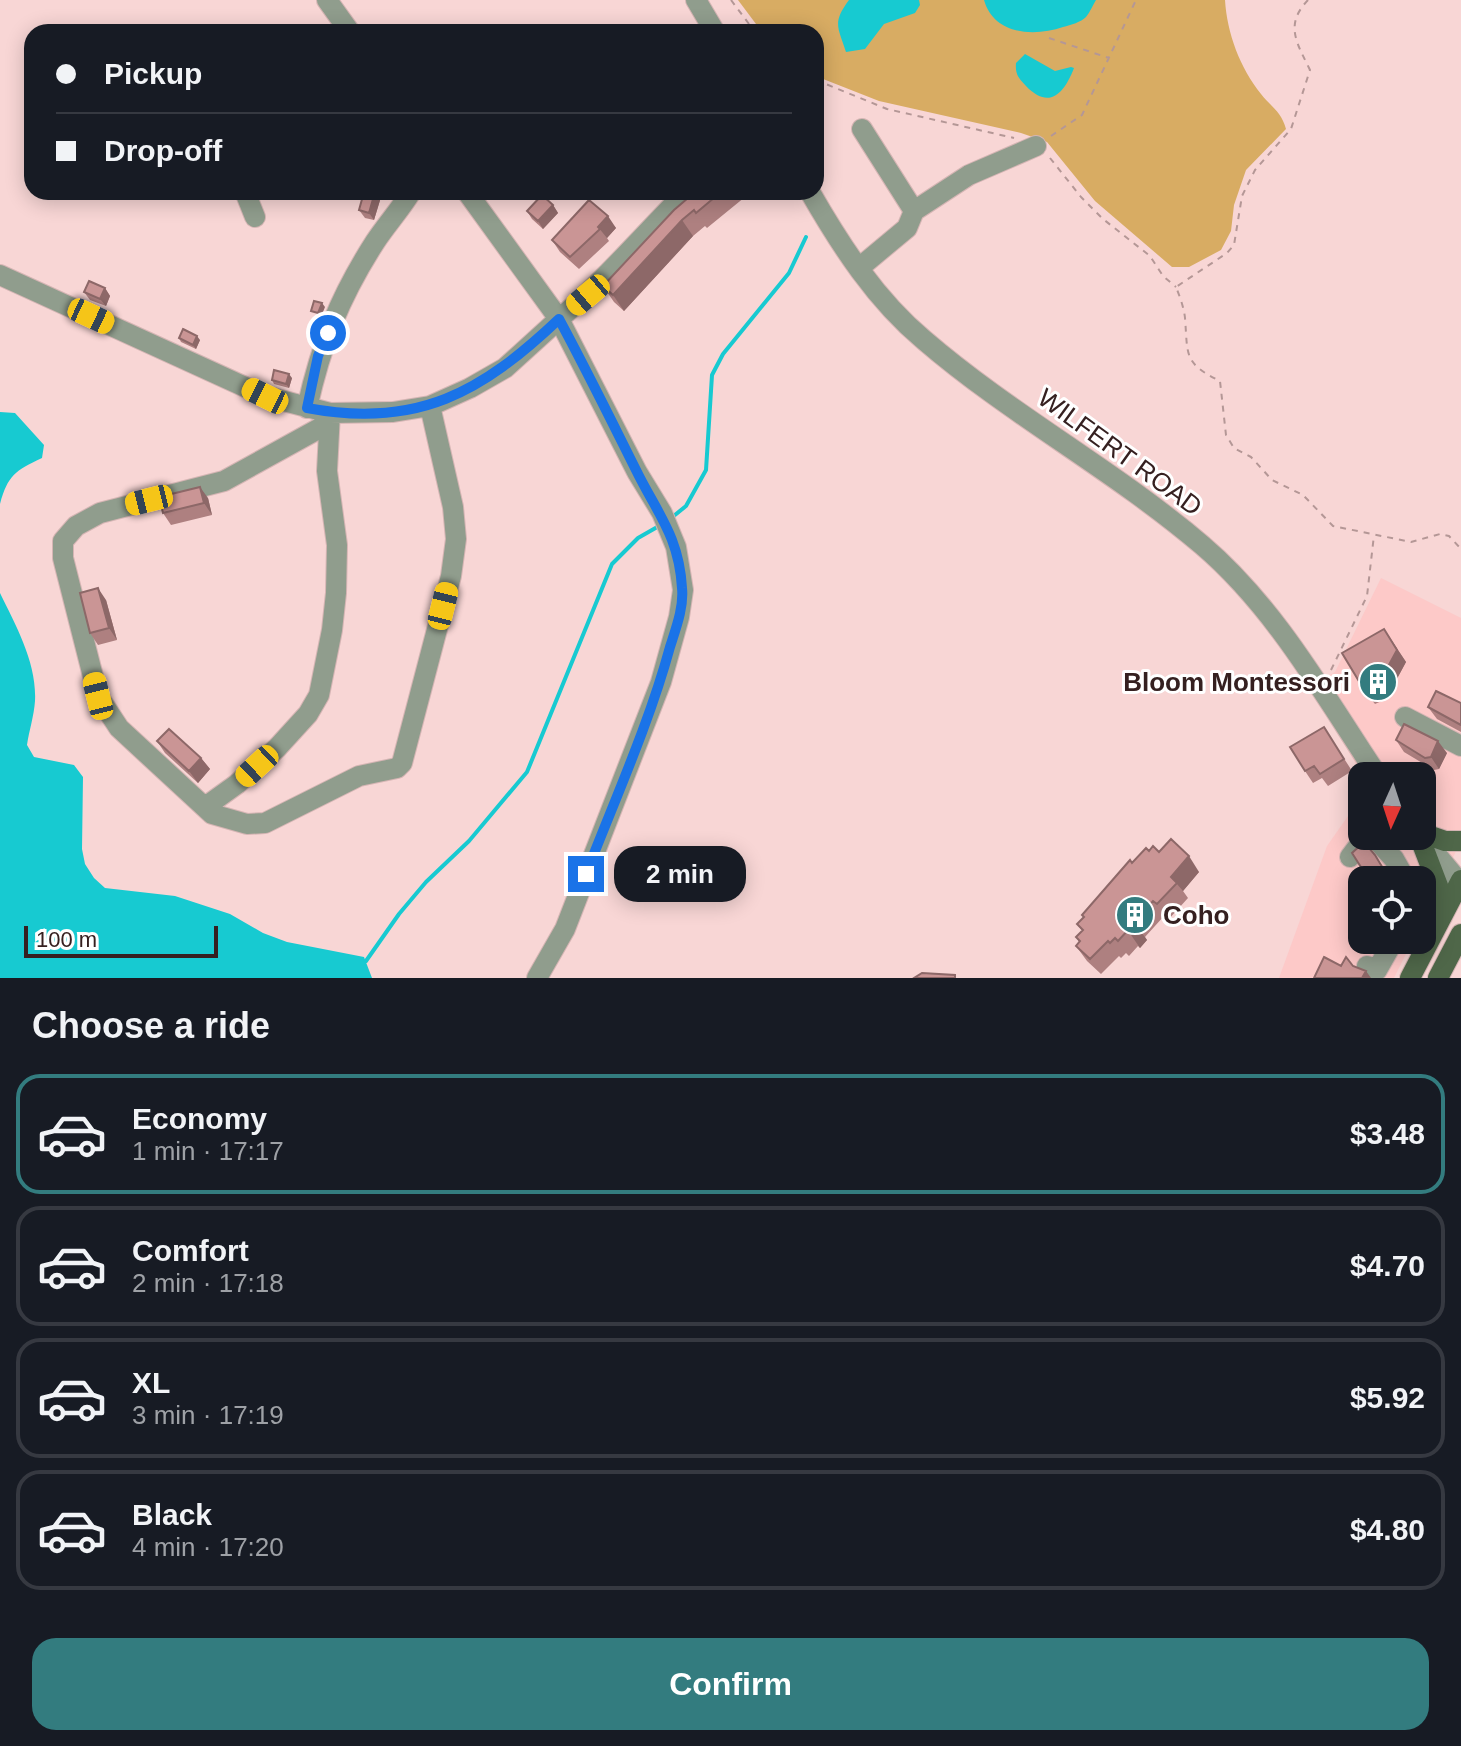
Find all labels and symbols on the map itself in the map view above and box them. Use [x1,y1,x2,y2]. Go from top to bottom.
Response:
car [562,270,614,320]
car [64,295,118,337]
route start [310,315,346,351]
car [238,375,292,417]
street label: WILFERT ROAD [1032,382,1208,522]
car [123,483,175,517]
car [426,580,460,632]
building icon: Bloom Montessori [1357,661,1399,703]
place label: Bloom Montessori [1123,667,1350,697]
car [81,670,115,722]
car [231,741,283,791]
north arrow [1348,762,1436,850]
callout: 2 min [614,846,746,902]
route end [568,856,604,892]
building icon: Coho [1114,894,1156,936]
place label: Coho [1163,900,1229,930]
scale bar [24,922,218,958]

